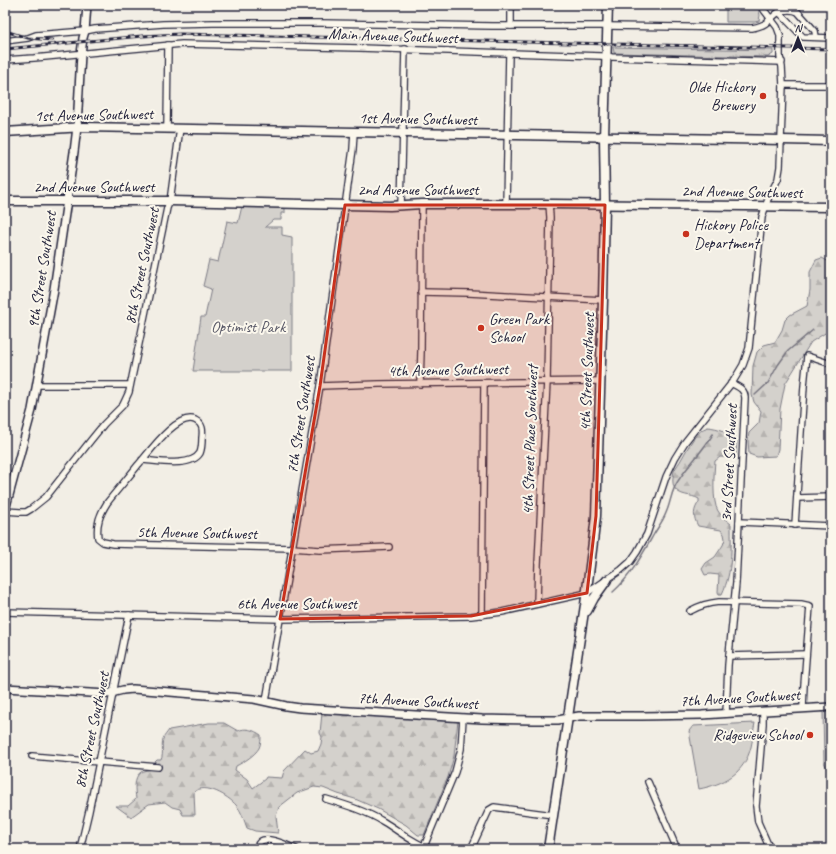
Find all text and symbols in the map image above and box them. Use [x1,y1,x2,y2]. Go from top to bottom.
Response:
north arrow [778,18,818,58]
text: N [795,21,804,35]
street label: Main Avenue Southwest [328,24,460,48]
place label: Olde Hickory Brewery [688,77,757,115]
marker: Olde Hickory Brewery [758,91,768,101]
street label: 1st Avenue Southwest [35,104,155,126]
street label: 1st Avenue Southwest [359,108,479,130]
street label: 2nd Avenue Southwest [33,177,156,197]
street label: 2nd Avenue Southwest [357,180,480,200]
street label: 2nd Avenue Southwest [681,181,804,203]
street label: 8th Street Southwest [120,204,164,326]
street label: 9th Street Southwest [23,208,61,330]
place label: Hickory Police Department [694,215,770,253]
marker: Hickory Police Department [681,229,691,239]
place label: Green Park School [489,309,550,347]
street label: 4th Street Southwest [575,311,599,431]
park label: Optimist Park [211,317,286,337]
marker: Green Park School [476,323,486,333]
street label: 7th Street Southwest [282,353,320,475]
street label: 4th Avenue Southwest [388,359,510,381]
street label: 4th Street Place Southwest [517,362,543,515]
street label: 3rd Street Southwest [716,402,742,522]
street label: 5th Avenue Southwest [137,522,259,544]
street label: 6th Avenue Southwest [237,594,359,614]
street label: 8th Street Southwest [70,668,114,790]
street label: 7th Avenue Southwest [679,685,802,711]
street label: 7th Avenue Southwest [357,688,480,714]
place label: Ridgeview School [713,725,805,745]
marker: Ridgeview School [805,730,815,740]

